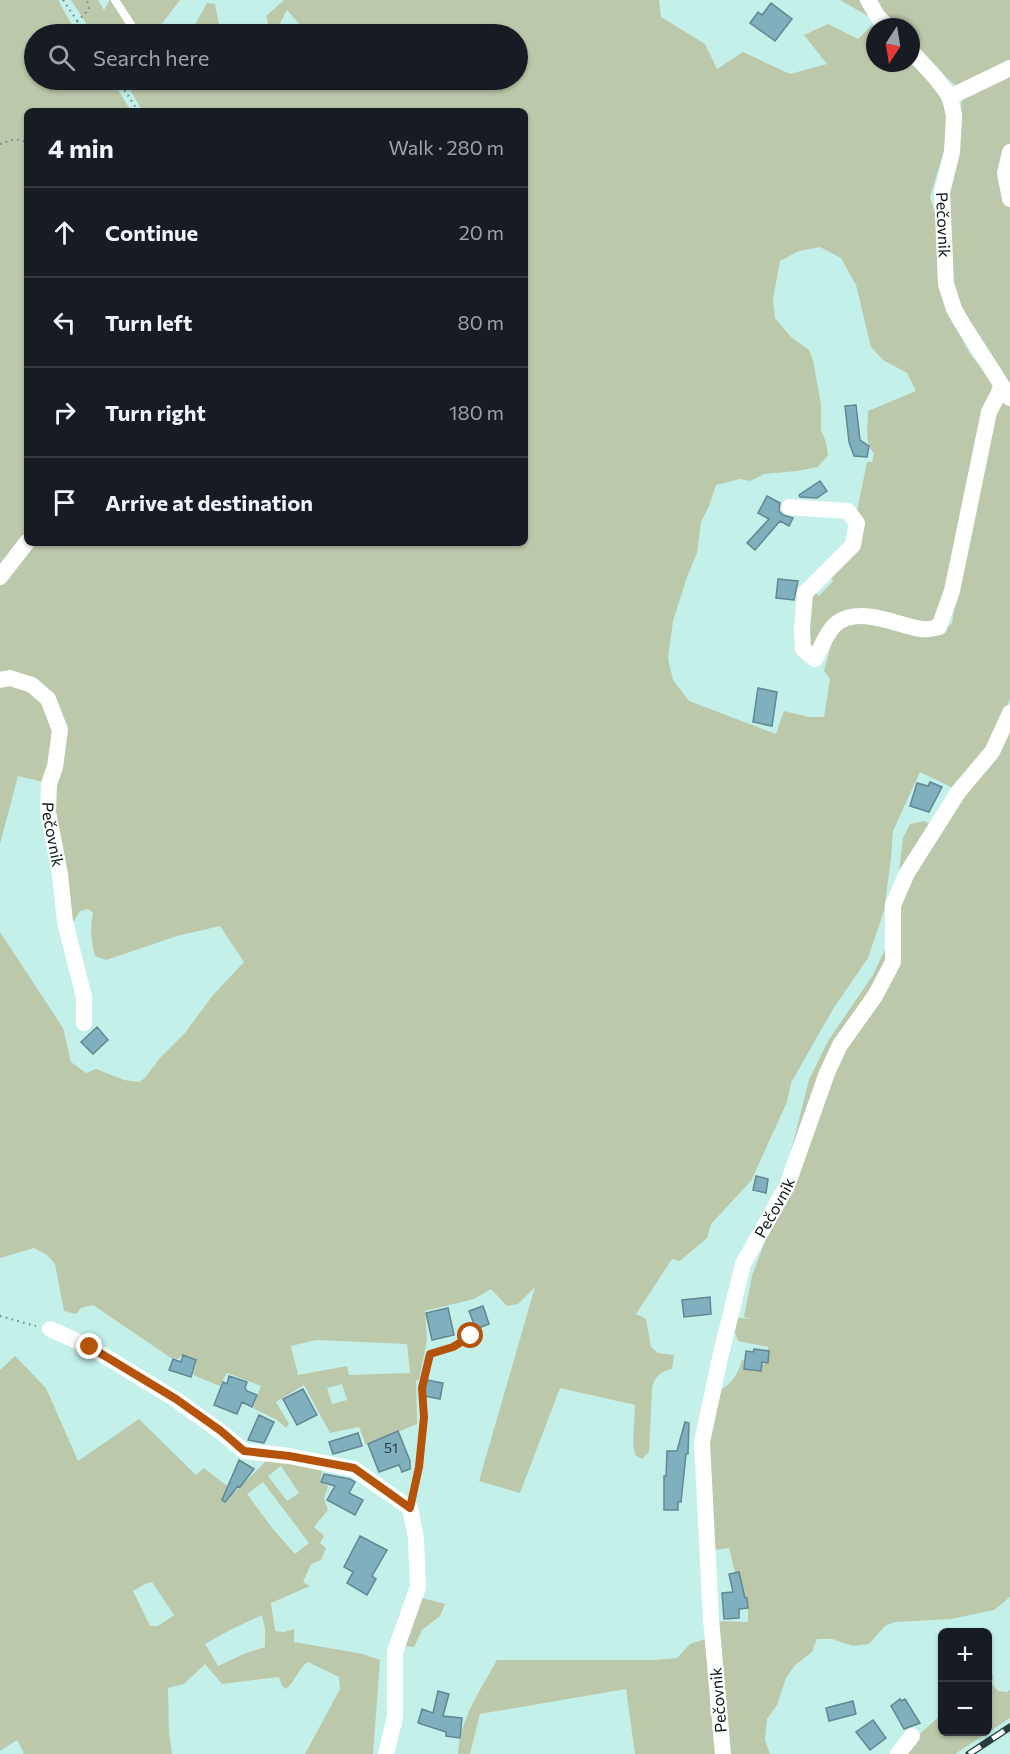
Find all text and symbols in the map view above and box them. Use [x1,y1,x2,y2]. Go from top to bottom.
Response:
north arrow [866,18,920,72]
search box [24,24,528,90]
icon: search [45,41,78,74]
text: Search here [93,44,209,71]
text: 4 min [48,132,114,163]
text: Walk · 280 m [388,135,504,159]
street label: Pečovnik [933,192,955,258]
icon: ahead [48,216,81,249]
text: Continue [105,219,198,246]
text: 20 m [459,220,504,244]
icon: left [48,306,81,339]
text: Turn left [105,309,192,336]
text: 80 m [458,310,504,334]
icon: right [48,396,81,429]
text: Turn right [105,399,206,426]
text: 180 m [449,400,504,424]
icon: arrive [48,486,81,519]
text: Arrive at destination [105,489,313,516]
street label: Pečovnik [39,802,68,869]
street label: Pečovnik [750,1175,798,1241]
route start [457,1322,483,1348]
route end [76,1333,102,1359]
house number: 51 [384,1439,398,1456]
map controls [938,1628,992,1736]
button: + [938,1628,992,1682]
street label: Pečovnik [705,1666,730,1734]
button: − [938,1682,992,1736]

